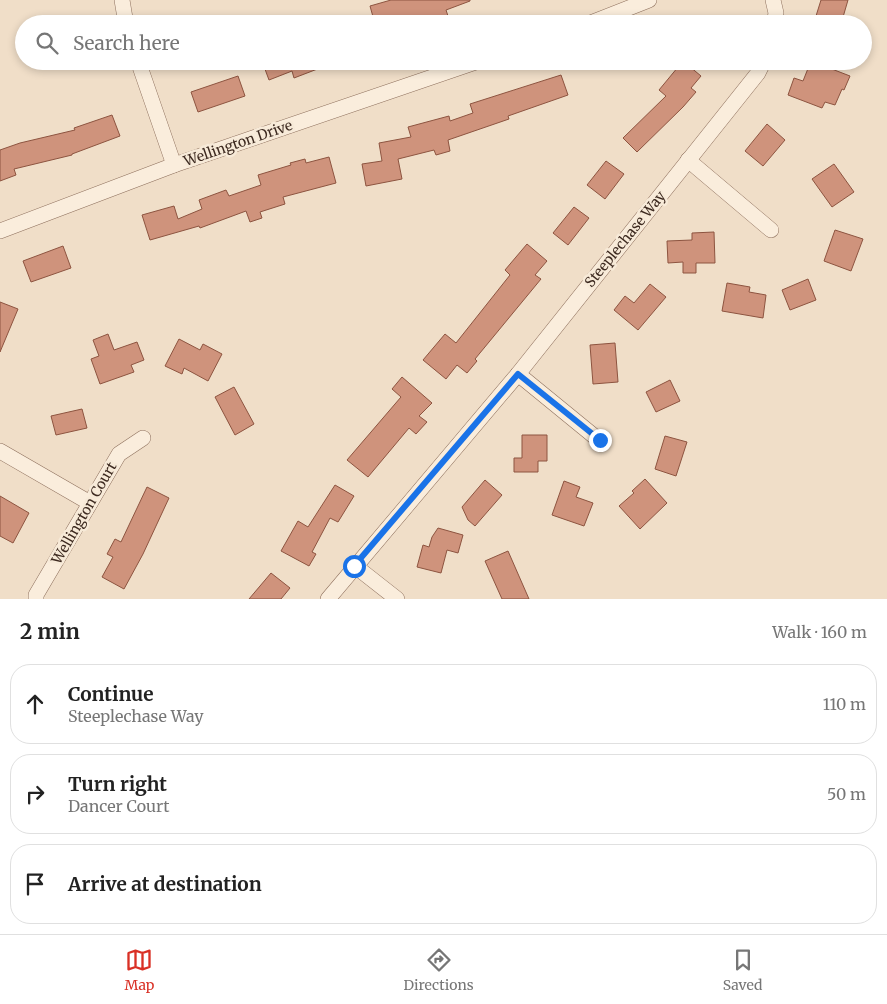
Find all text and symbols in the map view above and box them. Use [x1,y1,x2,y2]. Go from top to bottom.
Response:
search box [15,15,872,70]
icon: search [33,29,61,57]
text: Search here [73,31,180,55]
street label: Wellington Drive [180,116,295,170]
street label: Steeplechase Way [581,187,670,291]
route end [589,429,612,452]
street label: Wellington Court [47,458,121,568]
route start [343,555,366,578]
text: 2 min [20,618,80,645]
text: Walk · 160 m [772,622,867,642]
text: Continue [68,682,154,706]
icon: ahead [21,690,49,718]
text: 110 m [823,694,866,714]
text: Steeplechase Way [68,706,204,726]
text: Turn right [68,772,167,796]
icon: right [21,780,49,808]
text: 50 m [827,784,866,804]
text: Dancer Court [68,796,169,816]
icon: arrive [21,870,49,898]
text: Arrive at destination [68,872,262,896]
tab: Map [125,946,154,994]
tab: Directions [404,946,474,994]
tab: Saved [723,946,762,994]

